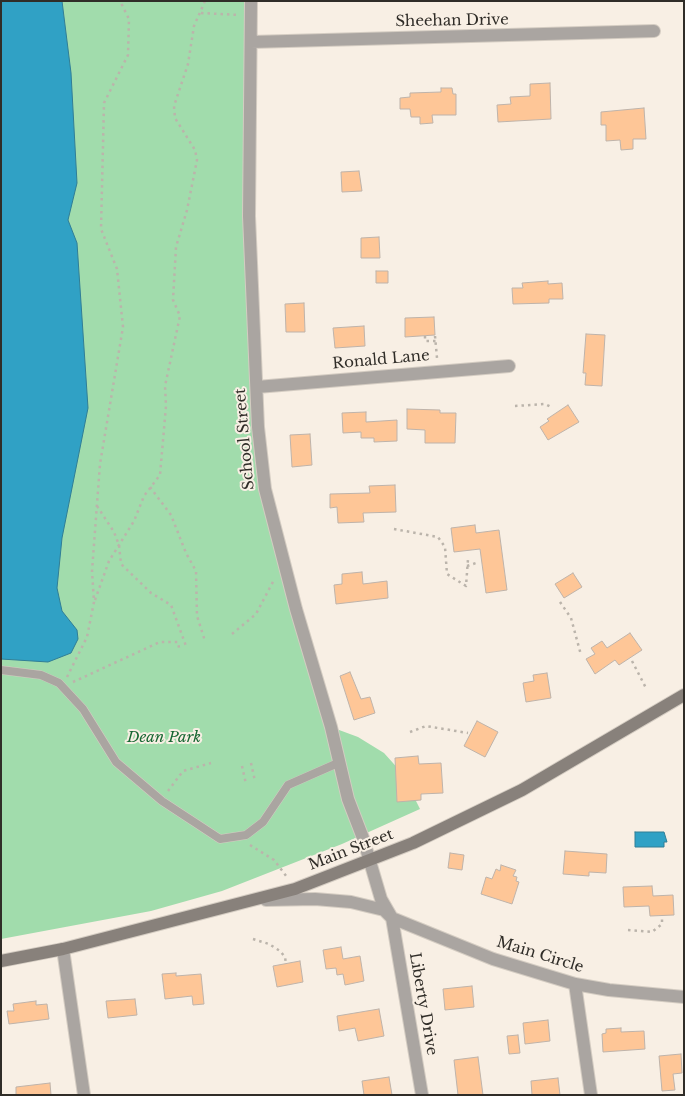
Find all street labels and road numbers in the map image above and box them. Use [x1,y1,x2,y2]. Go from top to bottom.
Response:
street label: Sheehan Drive [395,11,509,31]
street label: Ronald Lane [332,347,430,373]
street label: School Street [232,387,258,491]
street label: Main Street [306,826,396,874]
street label: Main Circle [494,933,586,977]
street label: Liberty Drive [405,951,441,1057]

